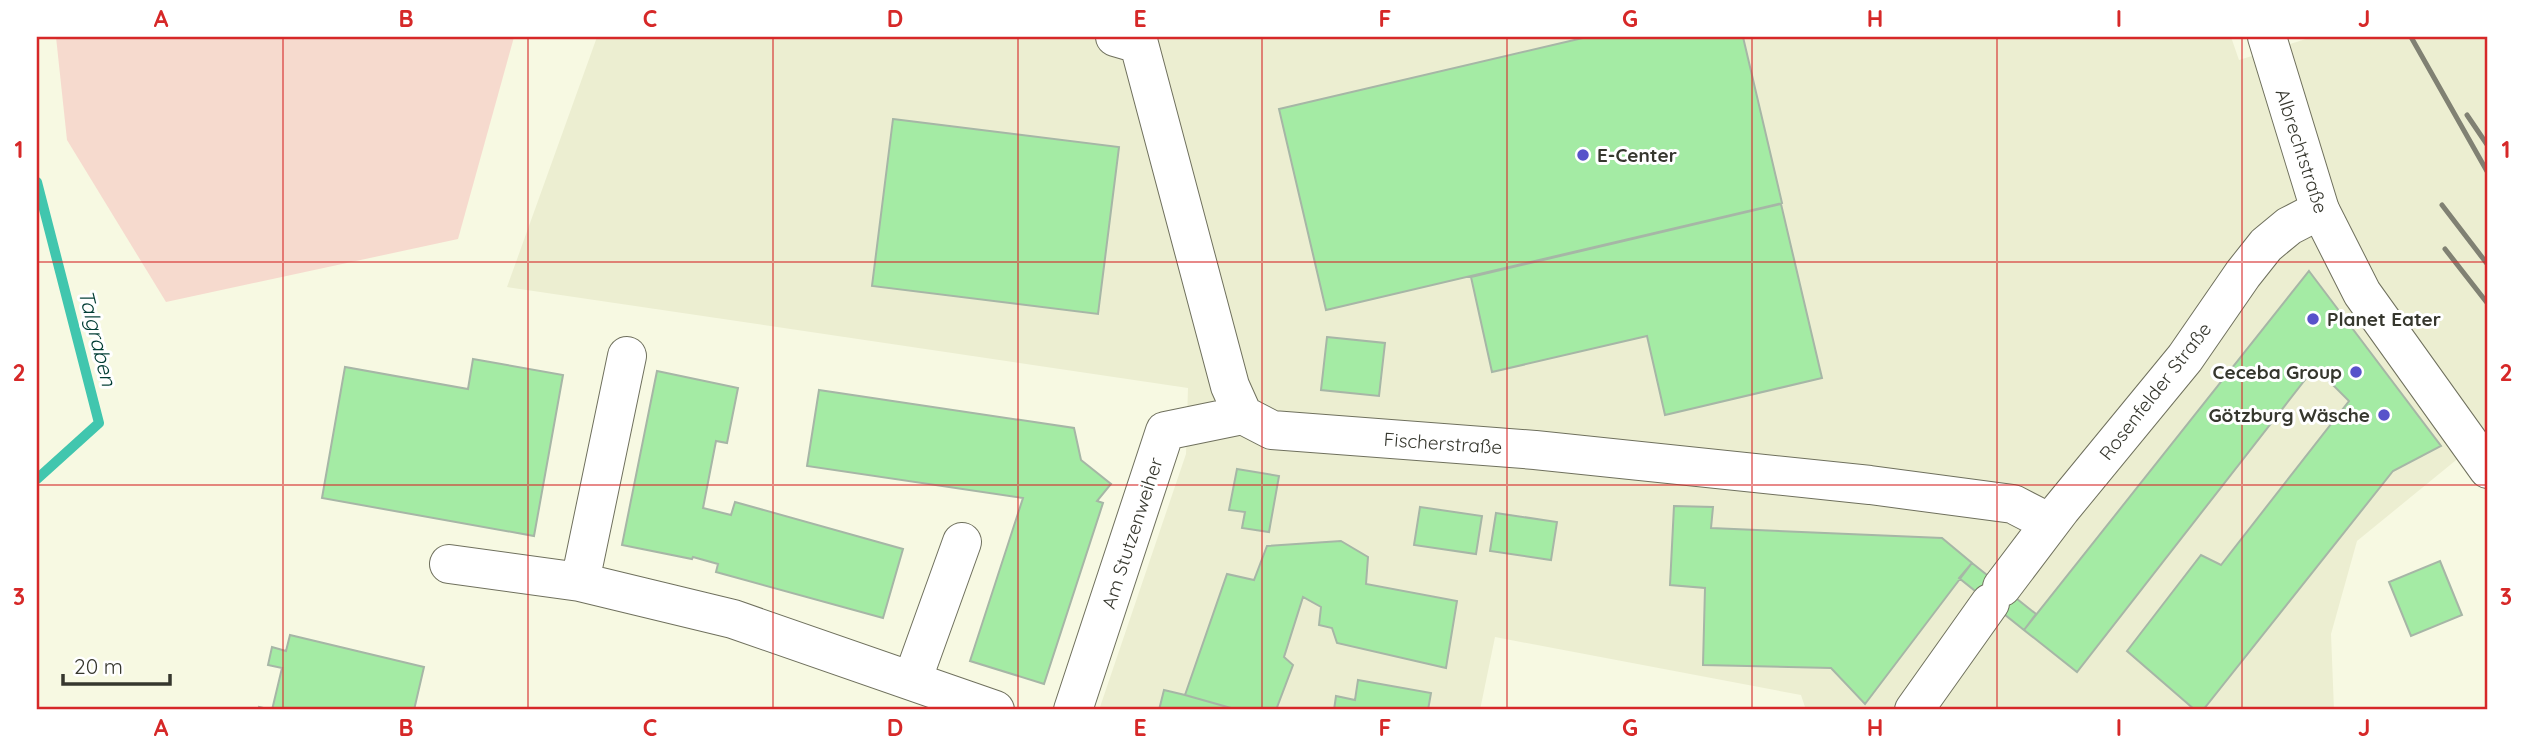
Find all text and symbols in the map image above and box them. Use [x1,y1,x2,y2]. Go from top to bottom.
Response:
text: A [154,4,169,33]
text: B [398,4,414,33]
text: C [643,4,657,33]
text: D [887,4,903,33]
text: E [1133,4,1147,33]
text: F [1379,4,1391,33]
text: G [1622,4,1638,33]
text: H [1867,4,1883,33]
text: I [2116,4,2122,33]
text: J [2358,4,2370,33]
street label: Albrechtstraße [2271,86,2333,216]
text: 1 [15,135,23,164]
text: 1 [2502,135,2510,164]
place label: E-Center [1597,143,1677,167]
marker: E-Center [1575,147,1591,163]
water label: Talgraben [73,287,123,389]
place label: Planet Eater [2327,307,2441,331]
marker: Planet Eater [2305,311,2321,327]
street label: Rosenfelder Straße [2094,317,2216,465]
text: 2 [12,358,26,387]
text: 2 [2499,358,2513,387]
place label: Ceceba Group [2213,360,2342,384]
marker: Ceceba Group [2348,364,2364,380]
place label: Götzburg Wäsche [2208,403,2370,427]
marker: Götzburg Wäsche [2376,407,2392,423]
street label: Fischerstraße [1383,427,1503,459]
street label: Am Stutzenweiher [1096,454,1168,612]
text: 3 [13,582,25,611]
text: 3 [2500,582,2512,611]
scale bar [63,642,170,686]
text: 20 m [74,653,123,679]
text: A [154,713,169,742]
text: B [398,713,414,742]
text: C [643,713,657,742]
text: D [887,713,903,742]
text: E [1133,713,1147,742]
text: F [1379,713,1391,742]
text: G [1622,713,1638,742]
text: H [1867,713,1883,742]
text: I [2116,713,2122,742]
text: J [2358,713,2370,742]

